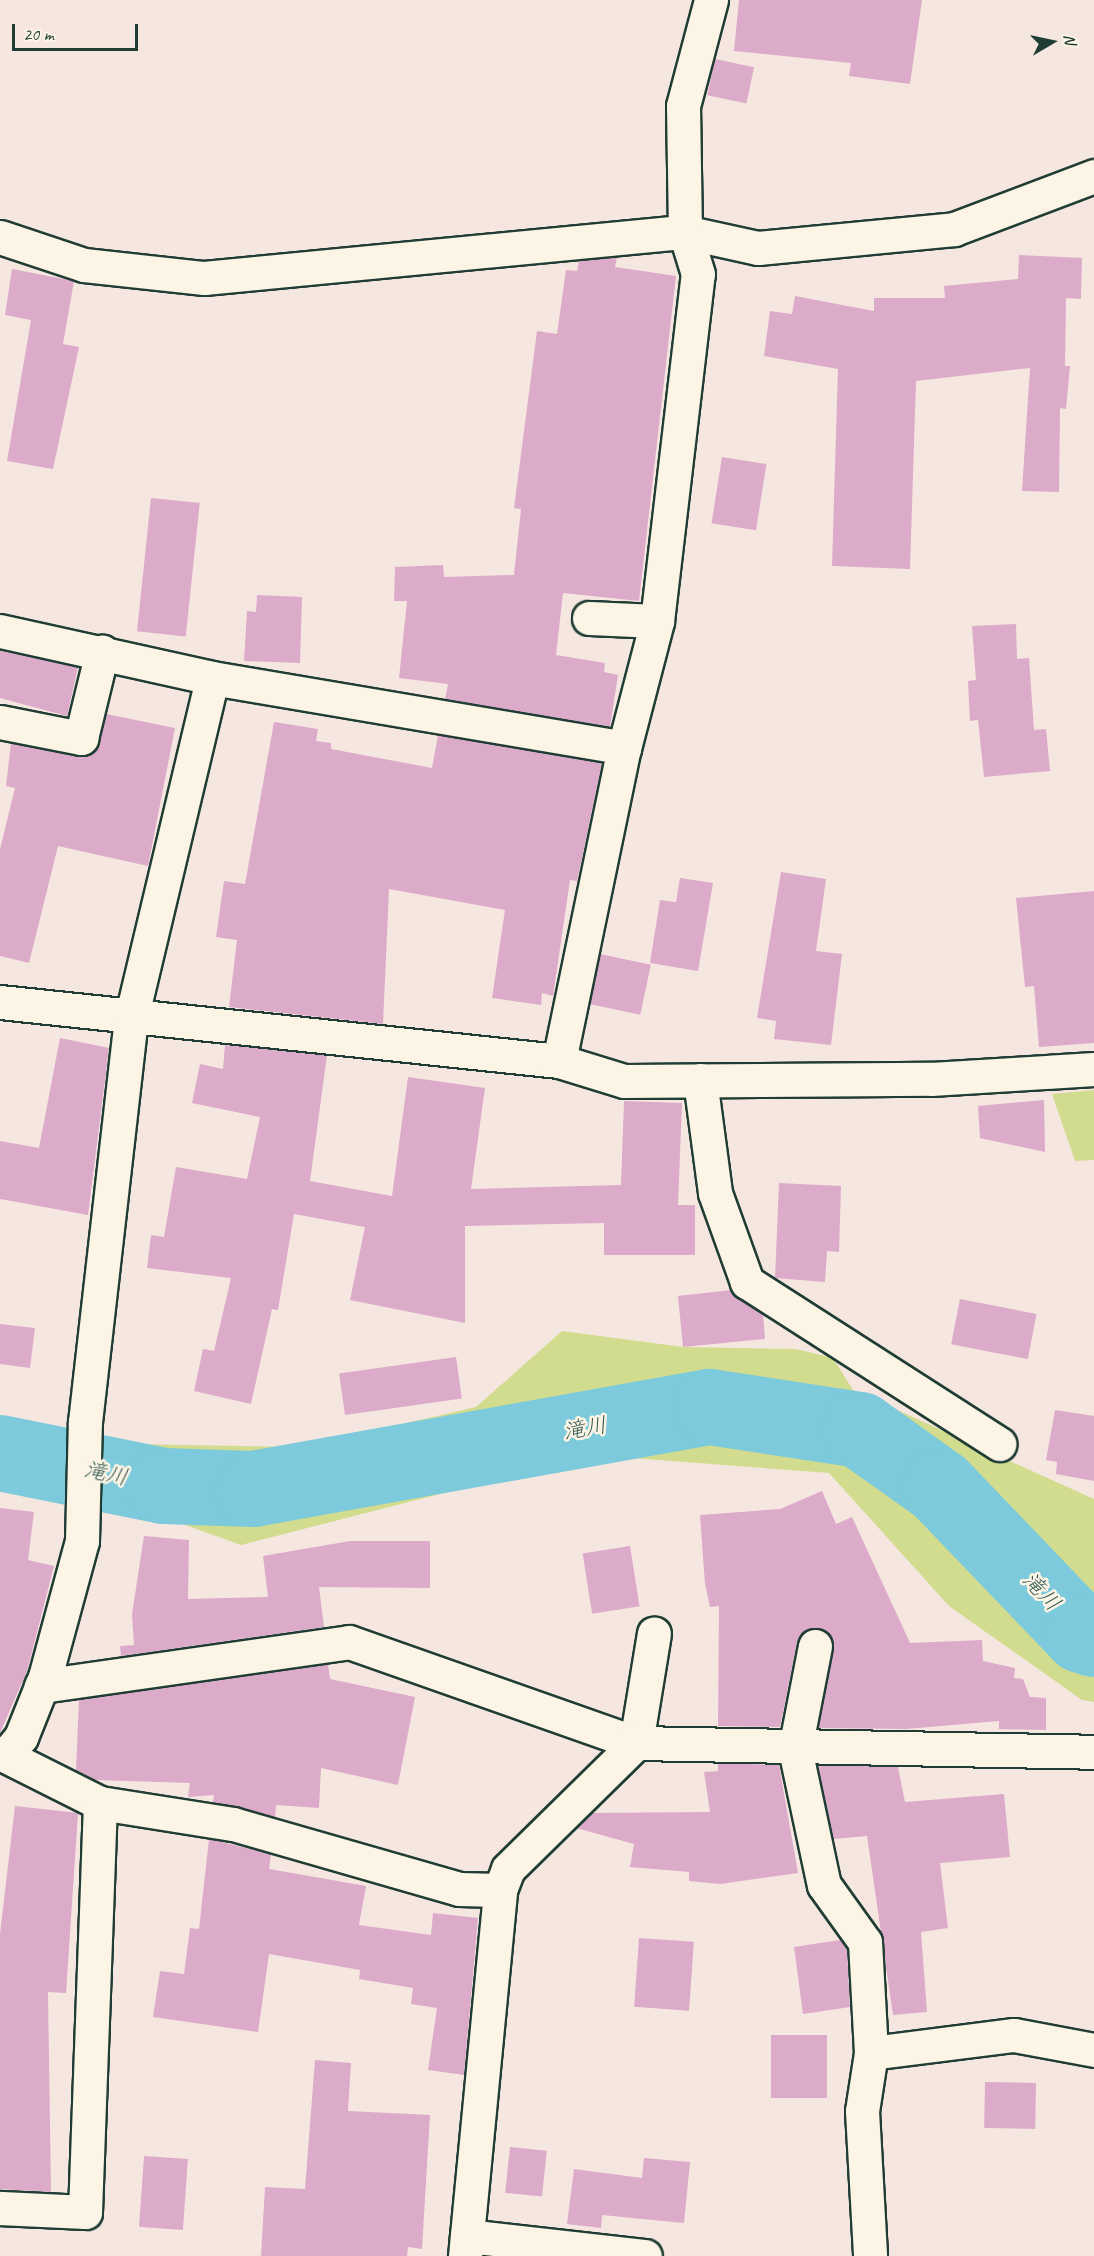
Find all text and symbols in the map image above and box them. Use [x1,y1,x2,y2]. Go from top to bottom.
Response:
scale bar [15,12,141,50]
north arrow [1022,12,1082,72]
text: 20 m [23,23,54,45]
text: N [1059,33,1080,46]
water label: 滝川 [561,1412,609,1446]
water label: 滝川 [82,1457,130,1491]
water label: 滝川 [1016,1567,1066,1617]

